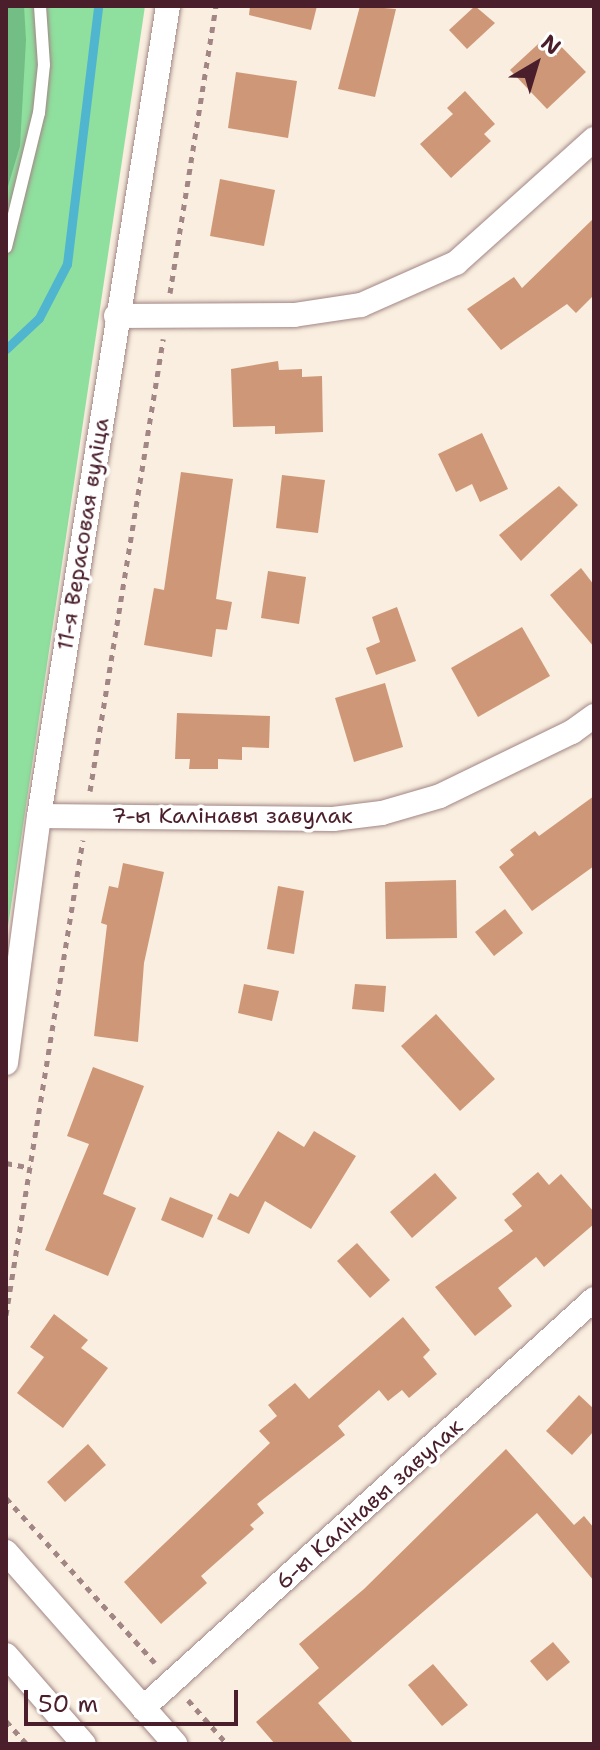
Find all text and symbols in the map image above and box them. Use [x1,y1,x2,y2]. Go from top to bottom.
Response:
north arrow [496,24,576,104]
text: N [535,28,567,61]
street label: 11-я Верасовая вуліца [52,416,114,652]
street label: 7-ы Калінавы завулак [111,803,353,829]
street label: 6-ы Калінавы завулак [270,1413,468,1595]
scale bar [28,1674,242,1724]
text: 50 m [38,1688,98,1720]

